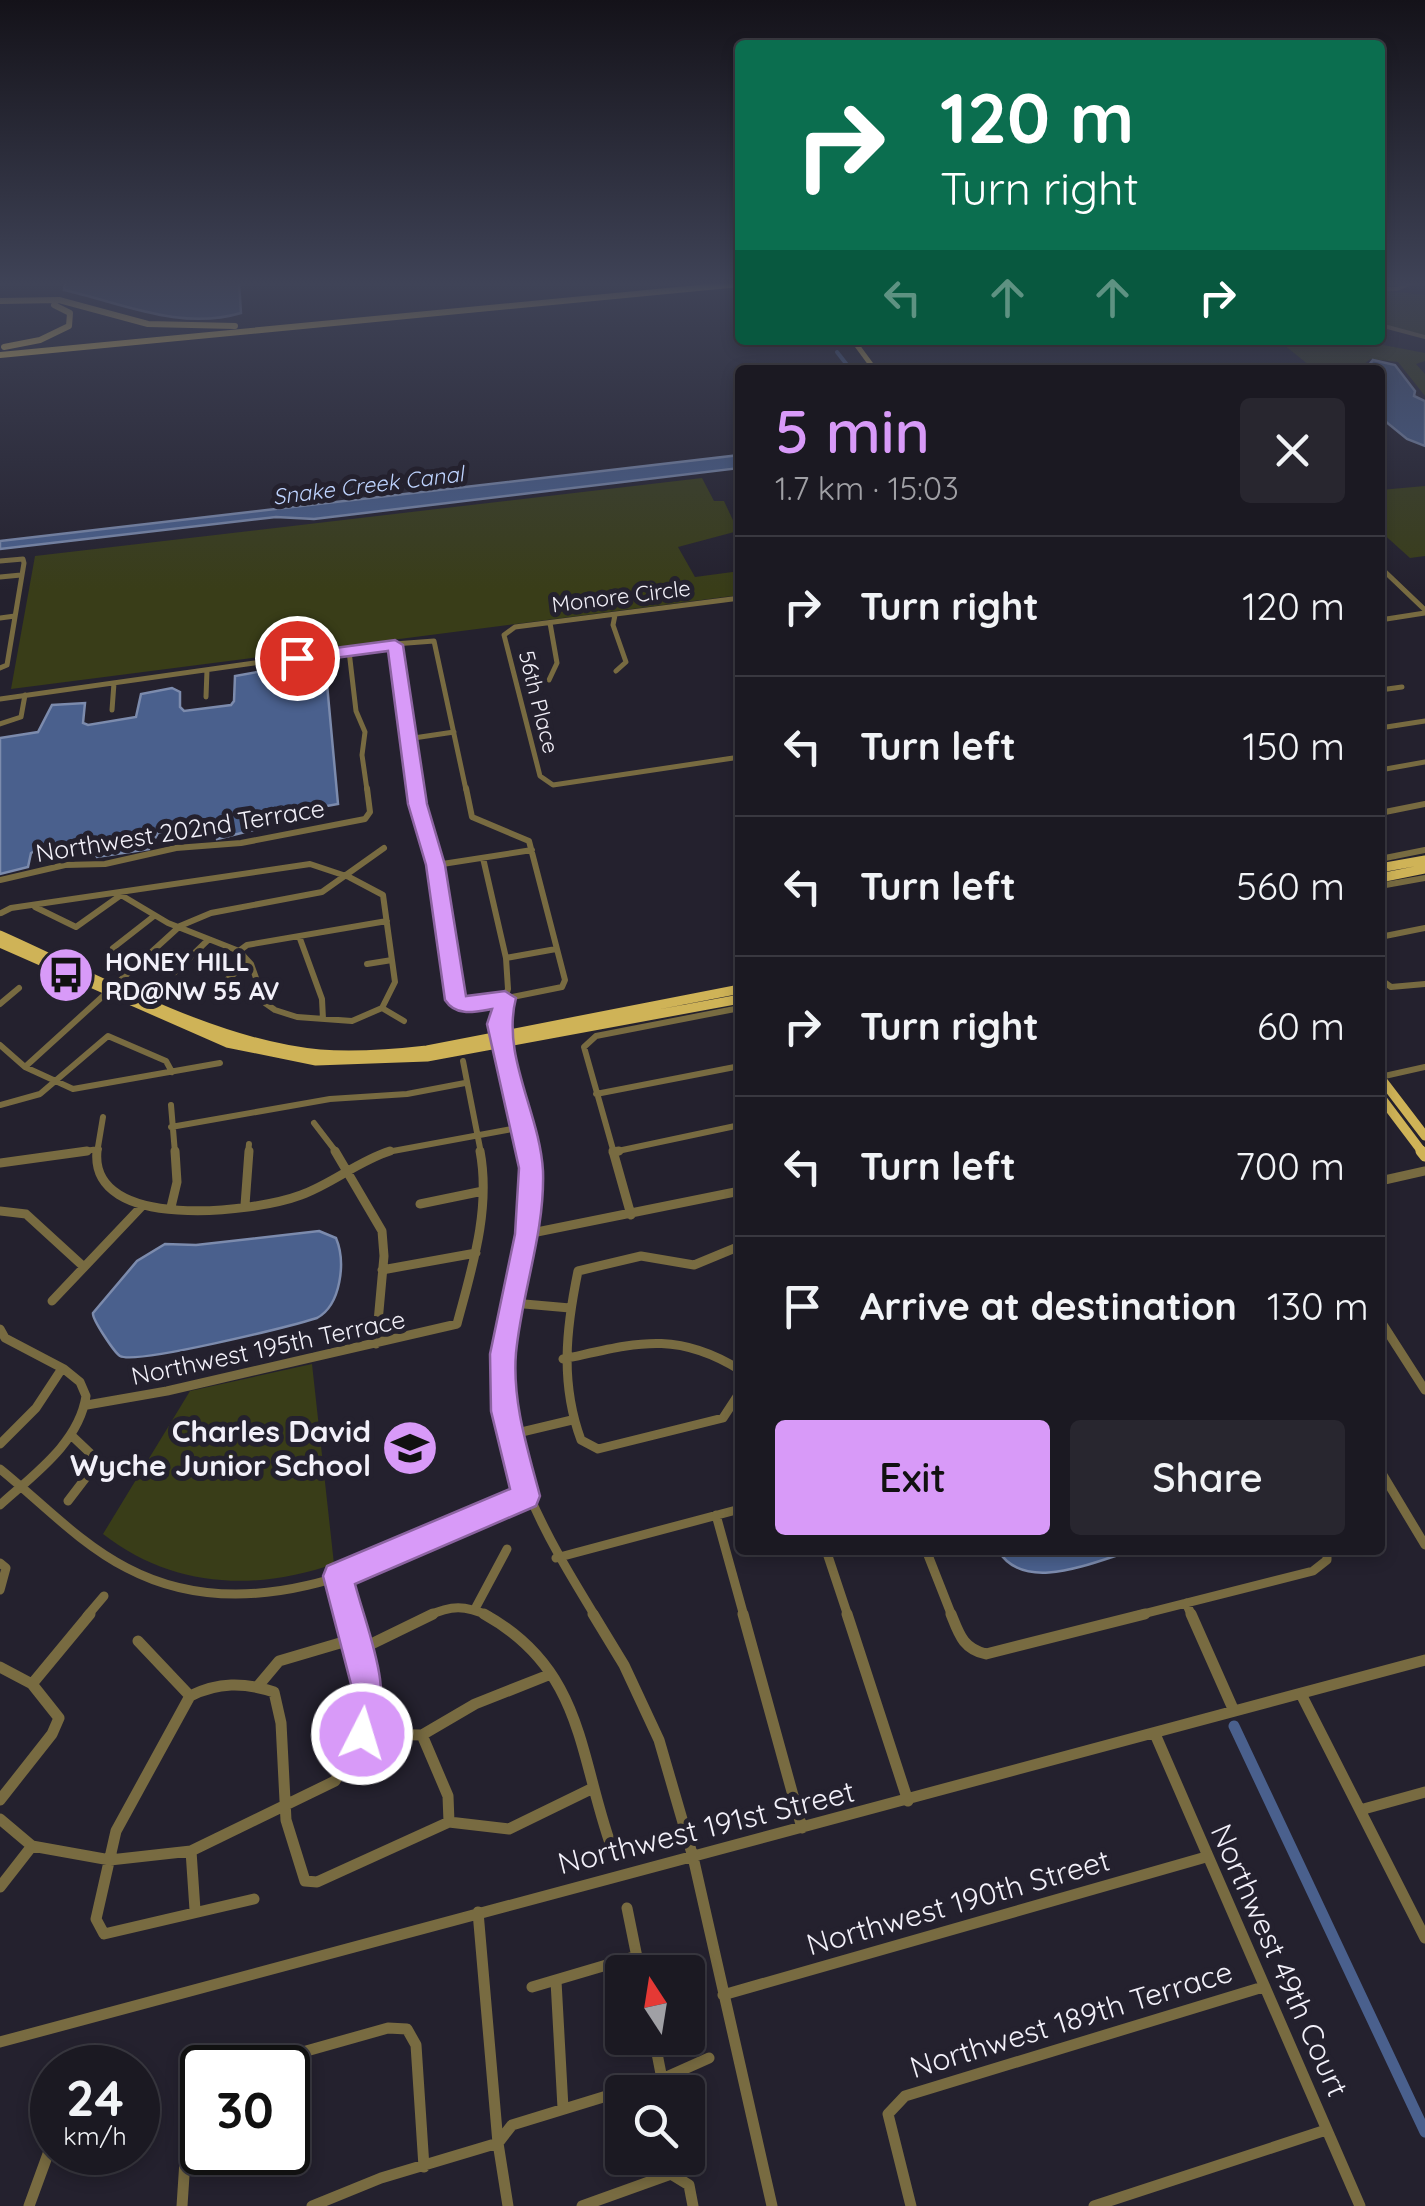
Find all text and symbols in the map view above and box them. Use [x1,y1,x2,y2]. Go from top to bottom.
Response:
text: 120 m [940,73,1134,161]
icon: right [775,80,905,210]
text: Turn right [940,160,1139,216]
icon: left [875,270,930,325]
icon: ahead [980,270,1035,325]
icon: ahead [1085,270,1140,325]
icon: right [1190,270,1245,325]
text: 5 min [775,393,930,468]
button: close [1240,398,1345,503]
water label: Snake Creek Canal [271,459,468,511]
text: 1.7 km · 15:03 [775,468,959,508]
street label: Monore Circle [550,574,692,618]
icon: right [775,579,830,634]
text: Turn right [860,582,1039,630]
text: 120 m [1242,582,1345,630]
pin [255,616,340,701]
icon: arrive [270,631,325,686]
street label: 56th Place [513,648,565,756]
icon: left [775,719,830,774]
text: Turn left [860,722,1016,770]
text: 150 m [1243,722,1345,770]
street label: Northwest 202nd Terrace [33,792,327,868]
icon: left [775,859,830,914]
text: Turn left [860,862,1016,910]
text: 560 m [1236,862,1345,910]
bus stop icon: HONEY HILL RD@NW 55 AV [36,945,96,1005]
place label: HONEY HILL RD@NW 55 AV [105,946,280,1006]
icon: right [775,999,830,1054]
text: Turn right [860,1002,1039,1050]
text: 60 m [1257,1002,1345,1050]
icon: left [775,1139,830,1194]
text: Turn left [860,1142,1016,1190]
text: 700 m [1235,1142,1345,1190]
icon: arrive [775,1279,830,1334]
text: Arrive at destination [860,1282,1237,1330]
text: 130 m [1267,1282,1369,1330]
street label: Northwest 195th Terrace [128,1303,408,1391]
place label: Charles David Wyche Junior School [70,1412,371,1484]
school or university icon: Charles David Wyche Junior School [380,1418,440,1478]
button: Exit [775,1420,1050,1535]
button: Share [1070,1420,1345,1535]
position arrow [310,1682,414,1786]
street label: Northwest 191st Street [554,1772,858,1882]
street label: Northwest 49th Court [1203,1818,1357,2102]
street label: Northwest 190th Street [802,1840,1114,1964]
street label: Northwest 189th Terrace [905,1952,1237,2086]
north arrow [605,1955,705,2055]
map controls [605,1955,705,2175]
speed limit sign: 30 [180,2045,310,2175]
text: 24 [66,2066,124,2129]
button: search [605,2075,705,2175]
text: km/h [63,2120,127,2151]

